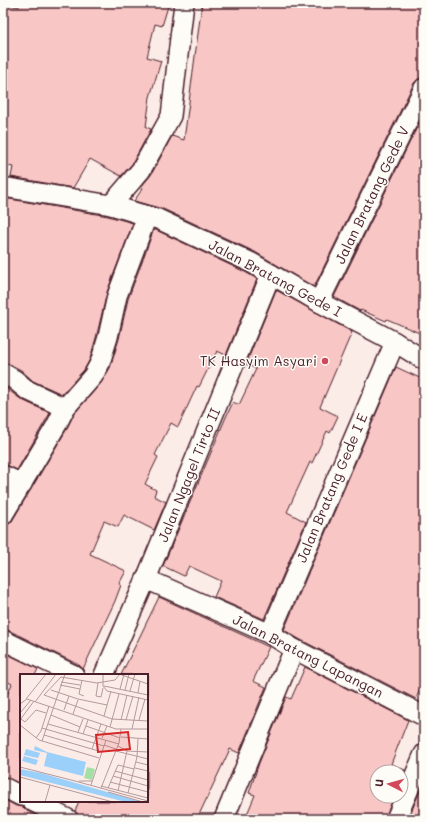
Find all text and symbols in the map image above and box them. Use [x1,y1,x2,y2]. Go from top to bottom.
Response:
street label: Jalan Bratang Gede V [330,123,413,267]
street label: Jalan Bratang Gede I [206,234,345,321]
place label: TK Hasyim Asyari [200,351,317,370]
marker: TK Hasyim Asyari [320,356,330,366]
street label: Jalan Ngagel Tirto II [153,405,224,545]
street label: Jalan Bratang Gede I E [291,410,372,565]
street label: Jalan Bratang Lapangan [230,609,387,702]
inset map [20,674,148,802]
north arrow [369,764,409,804]
text: U [371,778,386,788]

